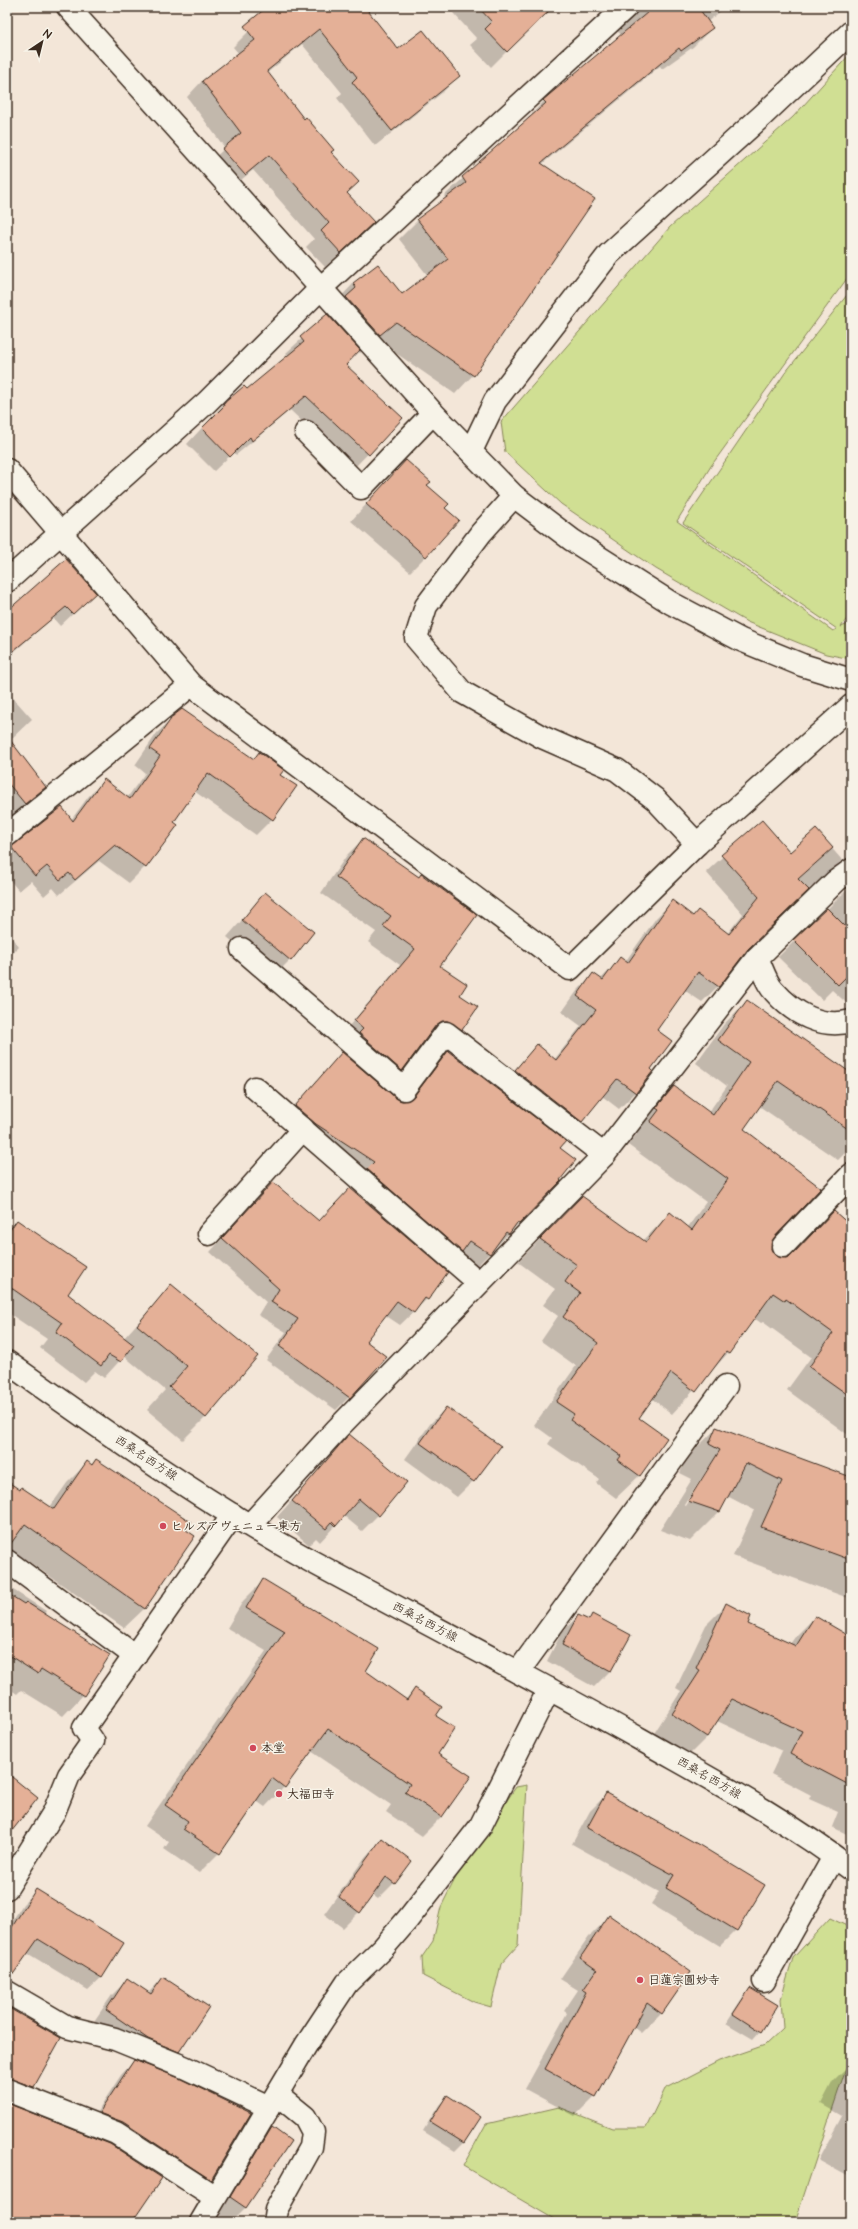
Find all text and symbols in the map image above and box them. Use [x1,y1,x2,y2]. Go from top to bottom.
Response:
north arrow [22,22,62,62]
text: N [40,26,55,42]
street label: 西桑名西方線 [111,1431,181,1485]
place label: ヒルズアヴェニュー東方 [171,1518,302,1535]
marker: ヒルズアヴェニュー東方 [158,1521,168,1531]
street label: 西桑名西方線 [389,1598,461,1646]
place label: 本堂 [261,1740,285,1757]
marker: 本堂 [248,1743,258,1753]
street label: 西桑名西方線 [674,1753,744,1803]
place label: 大福田寺 [287,1786,335,1803]
marker: 大福田寺 [274,1789,284,1799]
place label: 日蓮宗圓妙寺 [648,1972,720,1989]
marker: 日蓮宗圓妙寺 [635,1975,645,1985]

